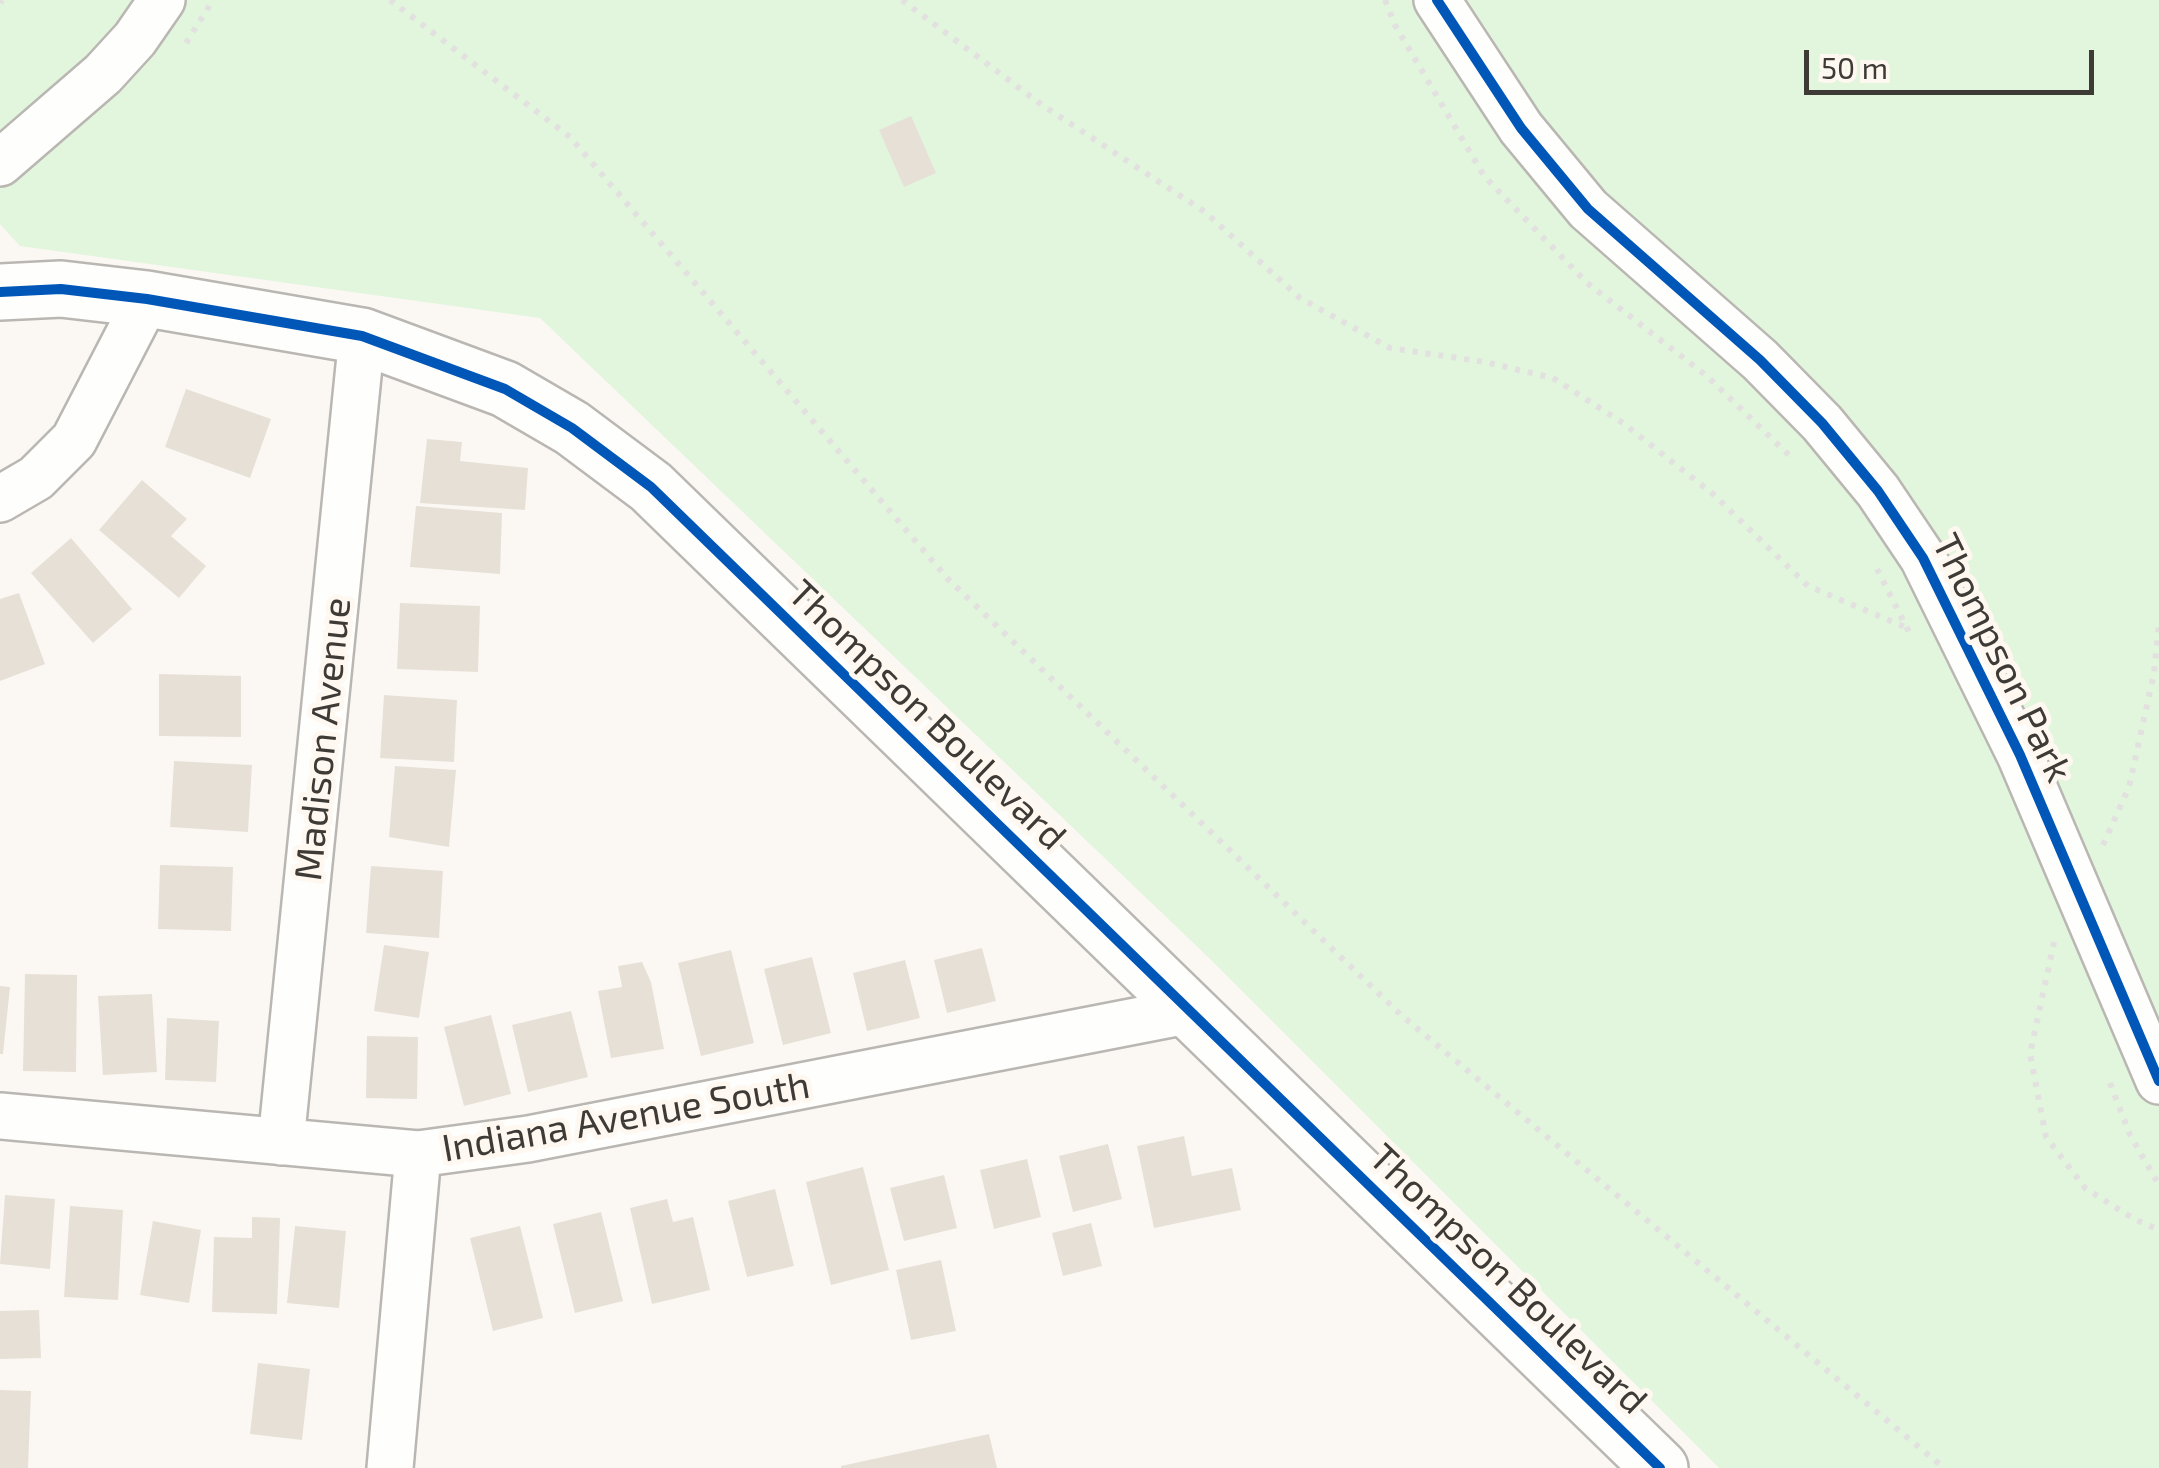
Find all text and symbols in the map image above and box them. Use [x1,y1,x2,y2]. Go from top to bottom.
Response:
scale bar [1809,30,2099,92]
text: 50 m [1821,49,1888,85]
street label: Thompson Park [1922,527,2082,789]
street label: Thompson Boulevard [779,571,1075,859]
street label: Madison Avenue [285,595,361,883]
street label: Indiana Avenue South [439,1062,813,1172]
street label: Thompson Boulevard [1360,1135,1656,1423]

